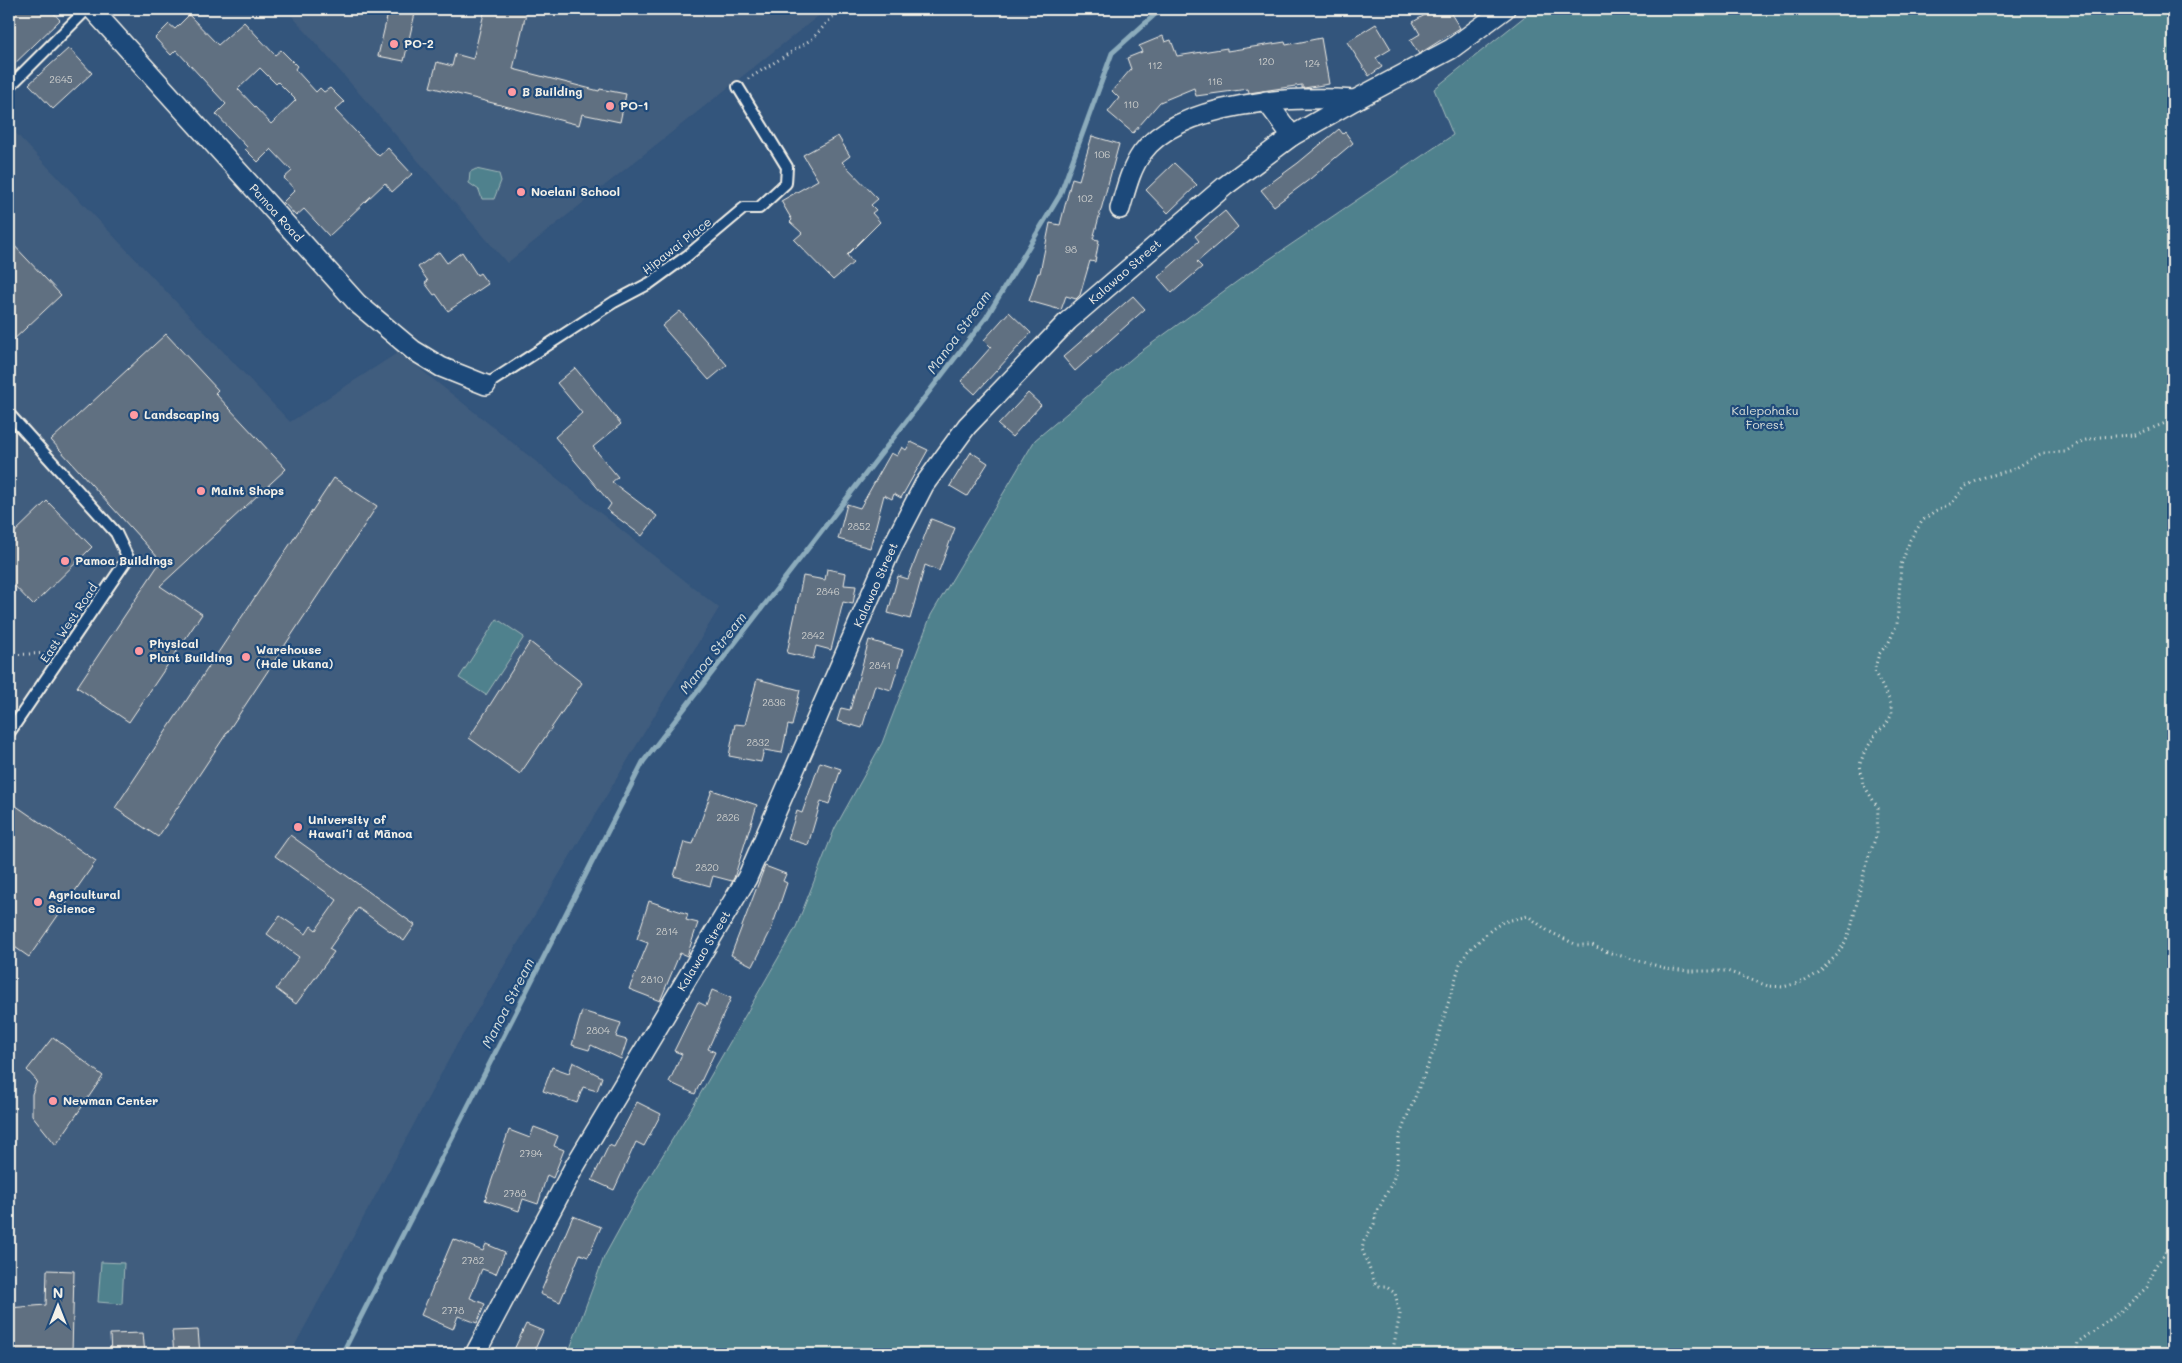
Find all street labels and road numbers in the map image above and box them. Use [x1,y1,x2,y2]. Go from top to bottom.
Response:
street label: Pamoa Road [246,180,307,245]
street label: Hipawai Place [638,213,714,277]
street label: Kalawao Street [1085,235,1164,307]
street label: Kalawao Street [849,540,901,630]
street label: East West Road [36,579,101,665]
street label: Kalawao Street [673,907,733,994]

